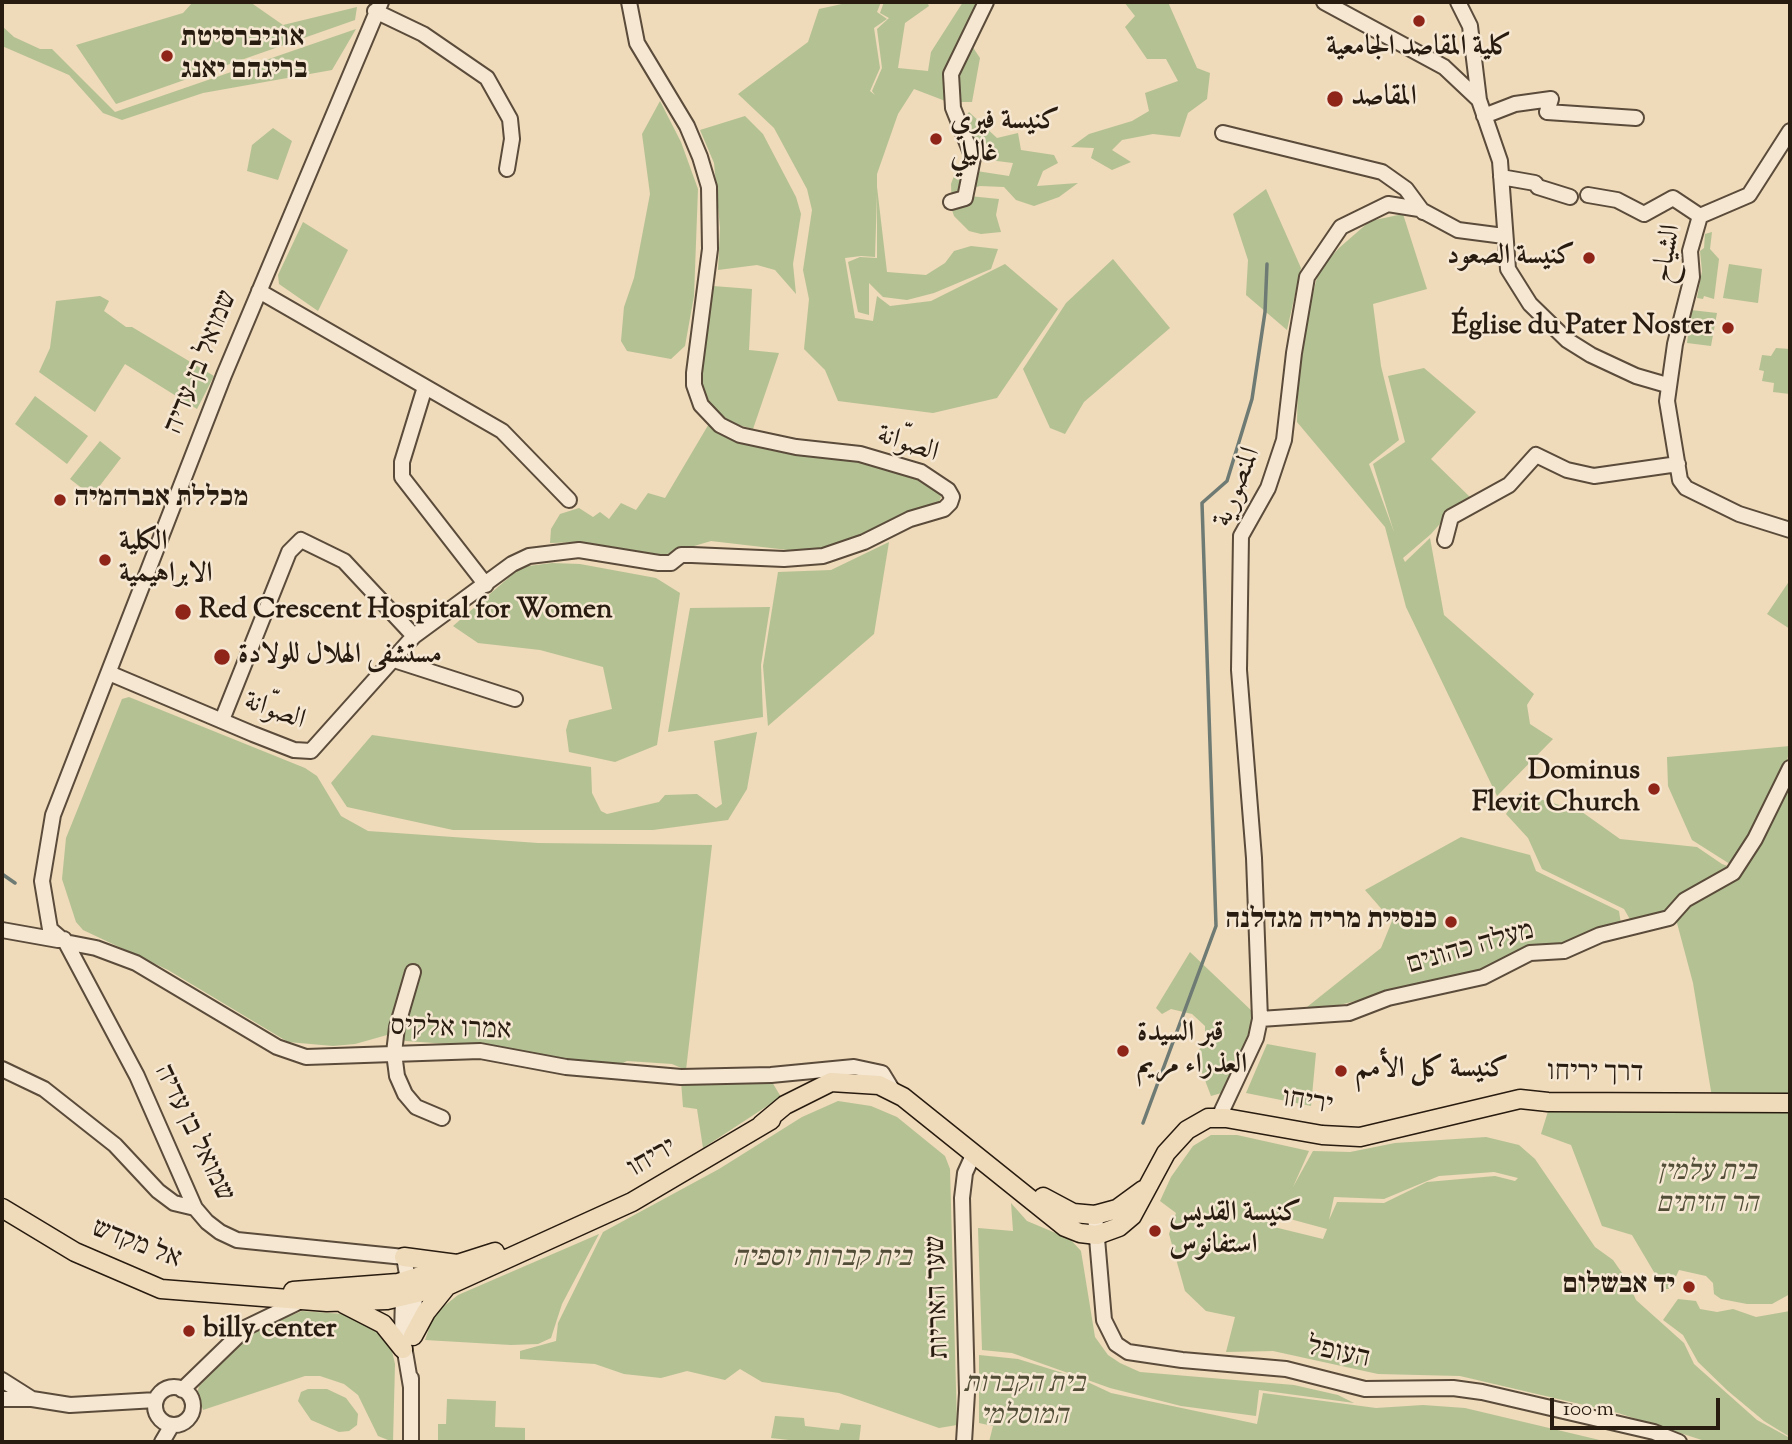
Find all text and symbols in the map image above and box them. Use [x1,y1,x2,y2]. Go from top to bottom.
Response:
marker: كلية المقاصد الجامعية [1411,13,1427,29]
place label: אוניברסיטת בריגהם יאנג [181,23,308,89]
place label: كلية المقاصد الجامعية [1326,32,1512,66]
marker: אוניברסיטת בריגהם יאנג [159,48,175,64]
place label: المقاصد [1351,82,1417,116]
marker: المقاصد [1325,89,1345,109]
place label: كنيسة فيري غاليلي [950,106,1060,172]
marker: كنيسة فيري غاليلي [928,131,944,147]
street label: الشياح [1647,222,1691,286]
place label: كنيسة الصعود [1447,241,1575,275]
marker: كنيسة الصعود [1581,250,1597,266]
street label: שמואל בן-עדיה [159,286,247,440]
place label: Église du Pater Noster [1452,311,1714,345]
marker: Église du Pater Noster [1720,320,1736,336]
street label: الصوّانة [872,420,942,472]
street label: المنصورية [1208,443,1270,533]
place label: מכללת אברהמיה [74,483,248,517]
marker: מכללת אברהמיה [52,492,68,508]
place label: الكلية الابراهيمية [119,527,213,593]
marker: الكلية الابراهيمية [97,552,113,568]
place label: Red Crescent Hospital for Women [199,595,612,629]
marker: Red Crescent Hospital for Women [173,602,193,622]
place label: مستشفى الهلال للولادة [238,640,442,674]
marker: مستشفى الهلال للولادة [212,647,232,667]
street label: الصوّانة [239,686,309,740]
place label: Dominus Flevit Church [1472,756,1640,822]
marker: Dominus Flevit Church [1646,781,1662,797]
place label: כנסיית מריה מגדלנה [1225,905,1437,939]
marker: כנסיית מריה מגדלנה [1443,914,1459,930]
street label: מעלה כהונים [1404,916,1538,984]
street label: אמרו אלקיס [390,1012,512,1050]
place label: قبر السيدة العذراء مريم [1137,1018,1247,1084]
marker: قبر السيدة العذراء مريم [1115,1043,1131,1059]
place label: كنيسة كل الأمم [1355,1054,1508,1088]
street label: דרך יריחו [1547,1057,1643,1093]
street label: שמואל בן עדיה [144,1060,240,1208]
marker: كنيسة كل الأمم [1333,1063,1349,1079]
street label: יריחו [1279,1083,1335,1125]
street label: יריחו [622,1133,684,1187]
park label: בית עלמין הר הזיתים [1656,1157,1758,1223]
place label: كنيسة القديس استفانوس [1169,1198,1301,1264]
street label: אל מקדש [86,1214,186,1278]
marker: كنيسة القديس استفانوس [1147,1223,1163,1239]
street label: שער האריות [921,1235,959,1359]
park label: בית קברות יוספיה [733,1243,911,1277]
place label: יד אבשלום [1563,1270,1675,1304]
marker: יד אבשלום [1681,1279,1697,1295]
place label: billy center [203,1314,337,1348]
marker: billy center [181,1323,197,1339]
street label: העופל [1303,1332,1373,1378]
park label: בית הקברות המוסלמי [963,1369,1085,1435]
scale bar [1554,1384,1724,1428]
text: 100 m [1563,1395,1614,1425]

